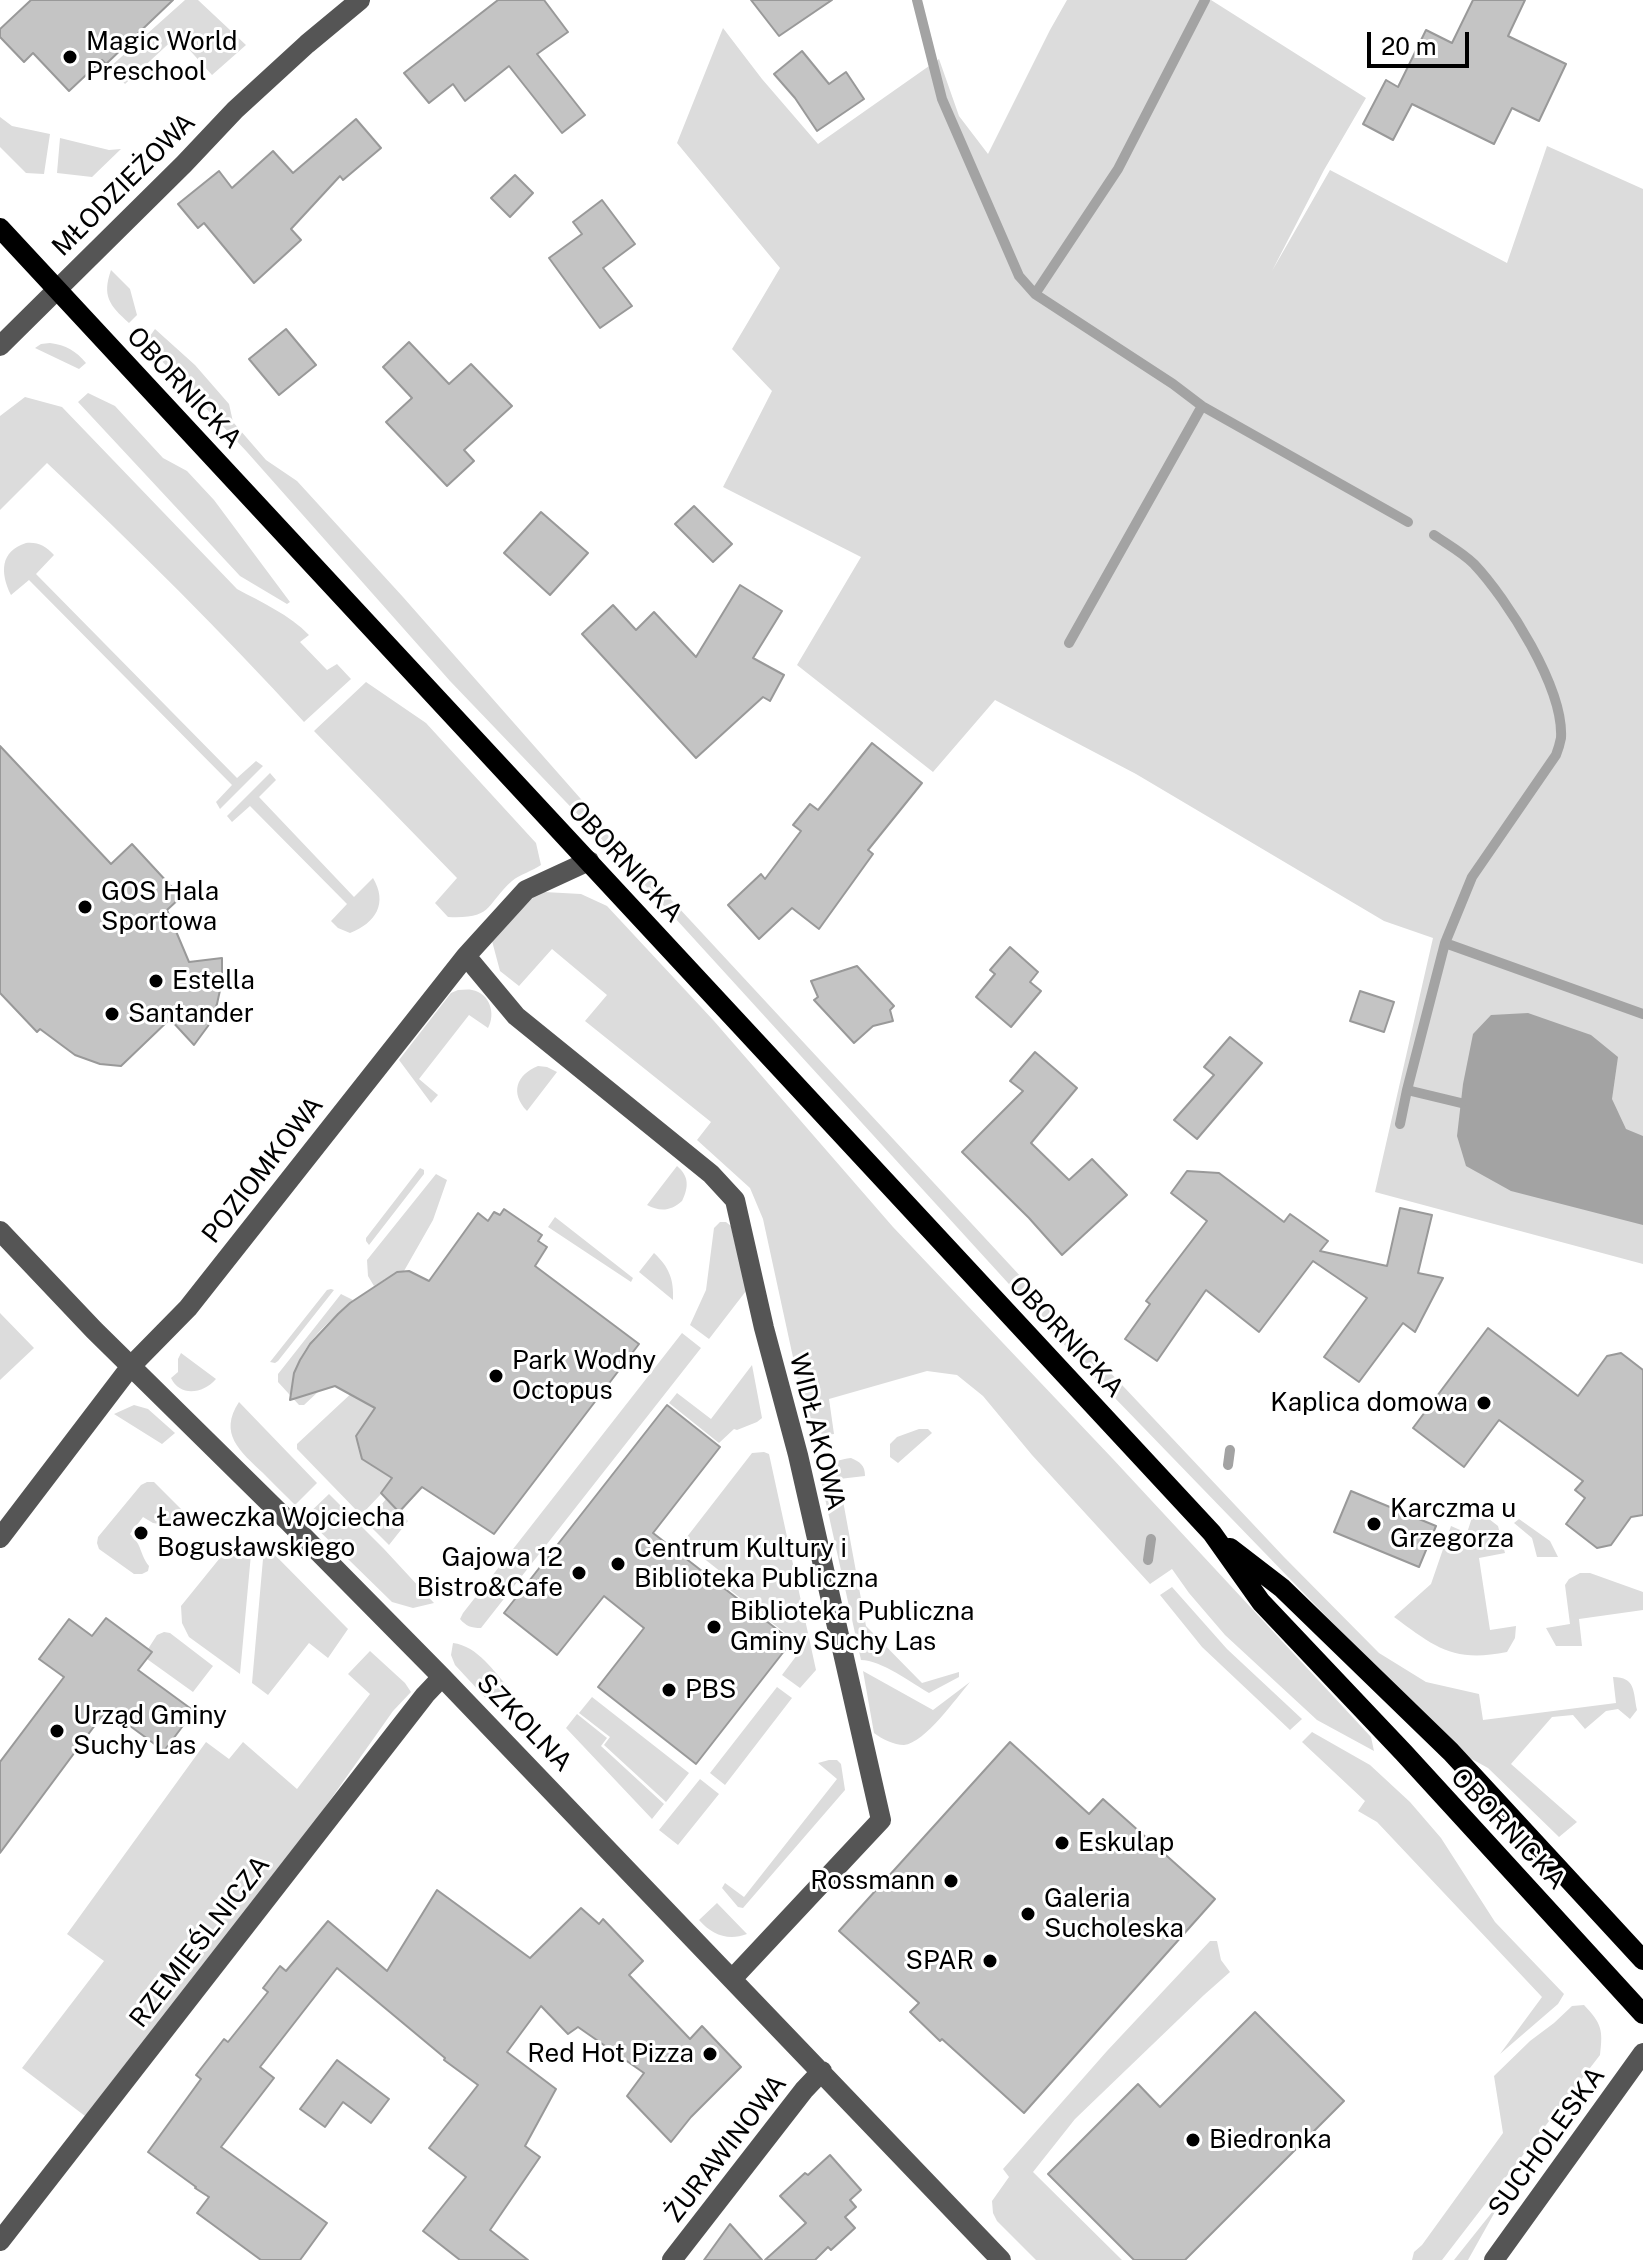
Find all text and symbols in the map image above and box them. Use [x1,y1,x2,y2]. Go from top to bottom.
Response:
scale bar [1371,16,1473,66]
place label: Magic World Preschool [86,26,238,88]
text: 20 m [1381,32,1437,60]
marker: Magic World Preschool [61,48,79,66]
street label: MŁODZIEŻOWA [46,107,202,263]
street label: OBORNICKA [120,321,248,455]
street label: OBORNICKA [561,795,689,929]
place label: GOS Hala Sportowa [101,876,219,938]
marker: GOS Hala Sportowa [76,898,94,916]
place label: Estella [172,965,255,997]
marker: Estella [147,972,165,990]
place label: Santander [128,998,254,1030]
marker: Santander [103,1005,121,1023]
street label: POZIOMKOWA [196,1090,330,1250]
street label: OBORNICKA [1002,1270,1130,1404]
place label: Park Wodny Octopus [512,1345,656,1406]
street label: WIDŁAKOWA [782,1350,852,1514]
marker: Park Wodny Octopus [487,1367,505,1385]
place label: Kaplica domowa [1270,1387,1468,1419]
marker: Kaplica domowa [1475,1394,1493,1412]
place label: Karczma u Grzegorza [1390,1493,1516,1554]
place label: Ławeczka Wojciecha Bogusławskiego [157,1502,405,1564]
marker: Karczma u Grzegorza [1365,1515,1383,1533]
marker: Ławeczka Wojciecha Bogusławskiego [132,1524,150,1542]
place label: Centrum Kultury i Biblioteka Publiczna [634,1533,878,1594]
place label: Gajowa 12 Bistro&Cafe [417,1542,563,1604]
marker: Centrum Kultury i Biblioteka Publiczna [609,1555,627,1573]
marker: Gajowa 12 Bistro&Cafe [570,1564,588,1582]
place label: Biblioteka Publiczna Gminy Suchy Las [730,1596,974,1658]
marker: Biblioteka Publiczna Gminy Suchy Las [705,1618,723,1636]
street label: SZKOLNA [470,1668,578,1778]
place label: PBS [685,1674,736,1706]
marker: PBS [660,1681,678,1699]
place label: Urząd Gminy Suchy Las [73,1700,227,1762]
marker: Urząd Gminy Suchy Las [48,1722,66,1740]
street label: OBORNICKA [1444,1762,1572,1896]
place label: Eskulap [1078,1827,1174,1859]
marker: Eskulap [1053,1834,1071,1852]
street label: RZEMIEŚLNICZA [123,1850,277,2034]
place label: Rossmann [810,1865,935,1897]
marker: Rossmann [942,1872,960,1890]
place label: Galeria Sucholeska [1044,1883,1184,1944]
marker: Galeria Sucholeska [1019,1905,1037,1923]
place label: SPAR [906,1945,974,1977]
marker: SPAR [981,1952,999,1970]
place label: Red Hot Pizza [527,2038,694,2070]
marker: Red Hot Pizza [701,2045,719,2063]
street label: SUCHOLESKA [1482,2061,1612,2223]
street label: ŻURAWINOWA [659,2069,793,2229]
place label: Biedronka [1209,2124,1332,2156]
marker: Biedronka [1184,2131,1202,2149]

